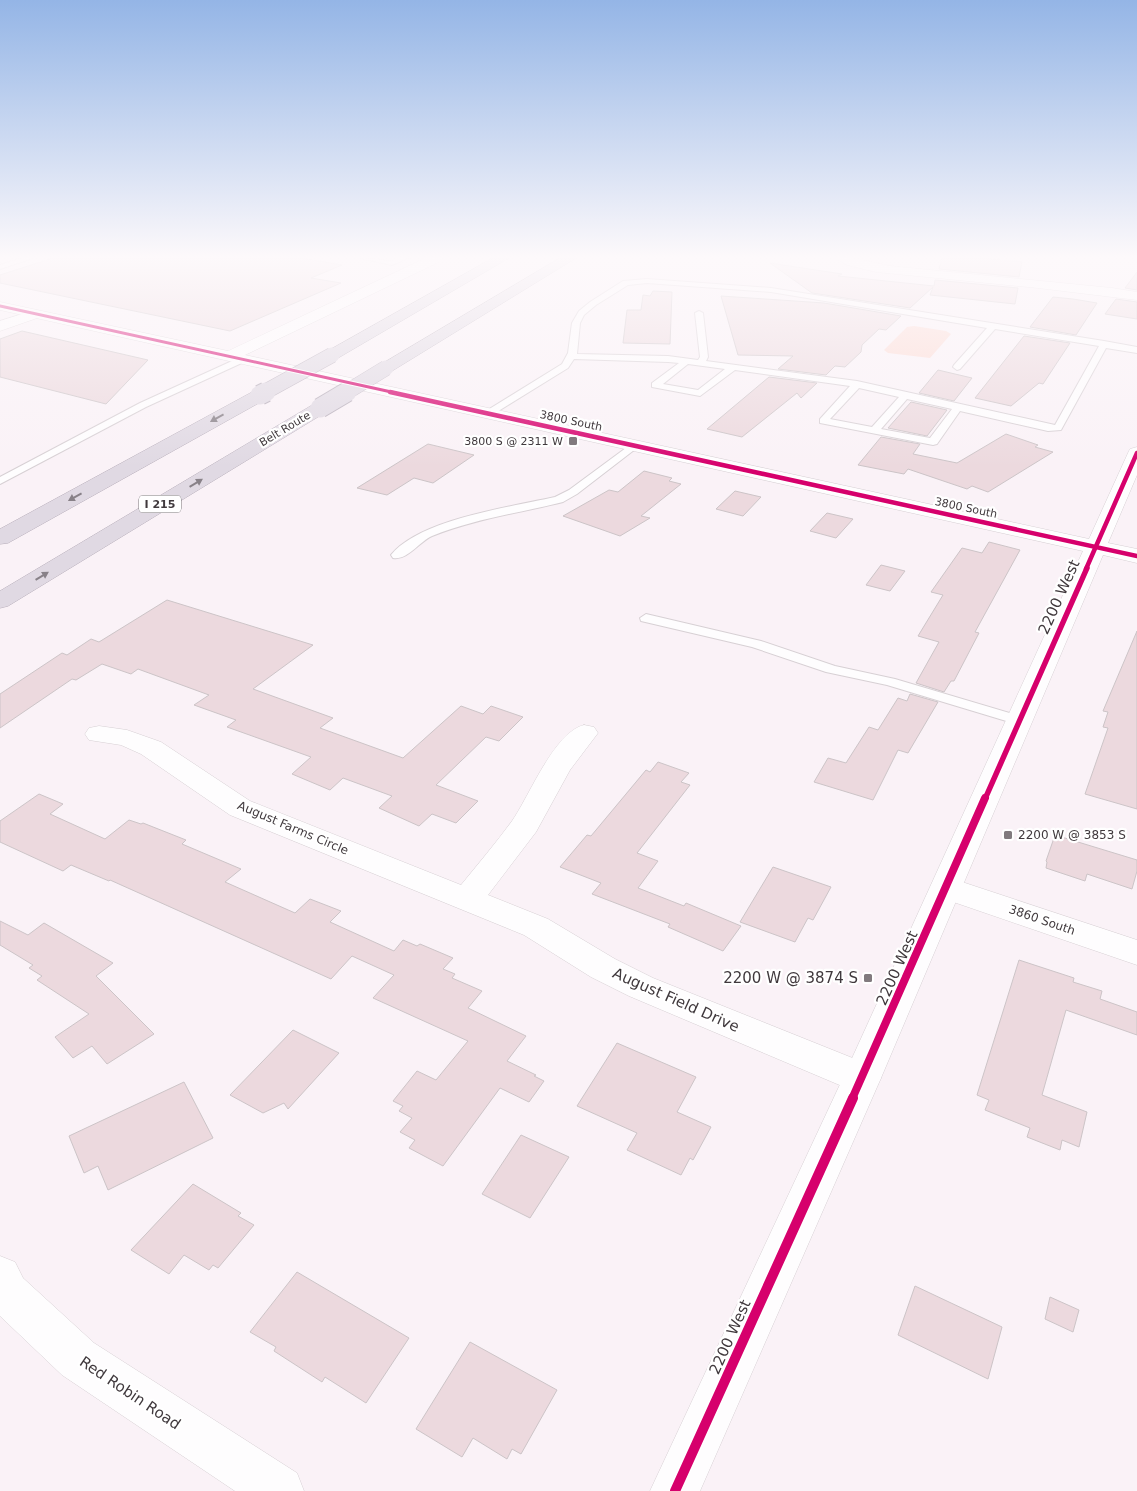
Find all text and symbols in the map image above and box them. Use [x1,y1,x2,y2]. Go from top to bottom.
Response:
street label: 3800 South [539,408,603,434]
street label: Belt Route [257,409,313,449]
one-way arrow [211,414,224,423]
place label: 3800 S @ 2311 W [464,435,563,448]
marker: 3800 S @ 2311 W [567,435,579,447]
one-way arrow [189,478,202,487]
one-way arrow [68,492,81,501]
street label: 3800 South [934,495,998,521]
road number: I 215 [139,496,181,512]
street label: 2200 West [1035,557,1084,637]
one-way arrow [35,571,48,580]
street label: August Farms Circle [235,798,351,858]
place label: 2200 W @ 3853 S [1018,828,1126,842]
marker: 2200 W @ 3853 S [1002,829,1014,841]
street label: 3860 South [1007,902,1077,938]
street label: 2200 West [873,928,922,1008]
street label: August Field Drive [610,964,742,1036]
place label: 2200 W @ 3874 S [723,969,858,987]
marker: 2200 W @ 3874 S [862,972,874,984]
street label: 2200 West [706,1297,755,1377]
street label: Red Robin Road [76,1353,184,1433]

